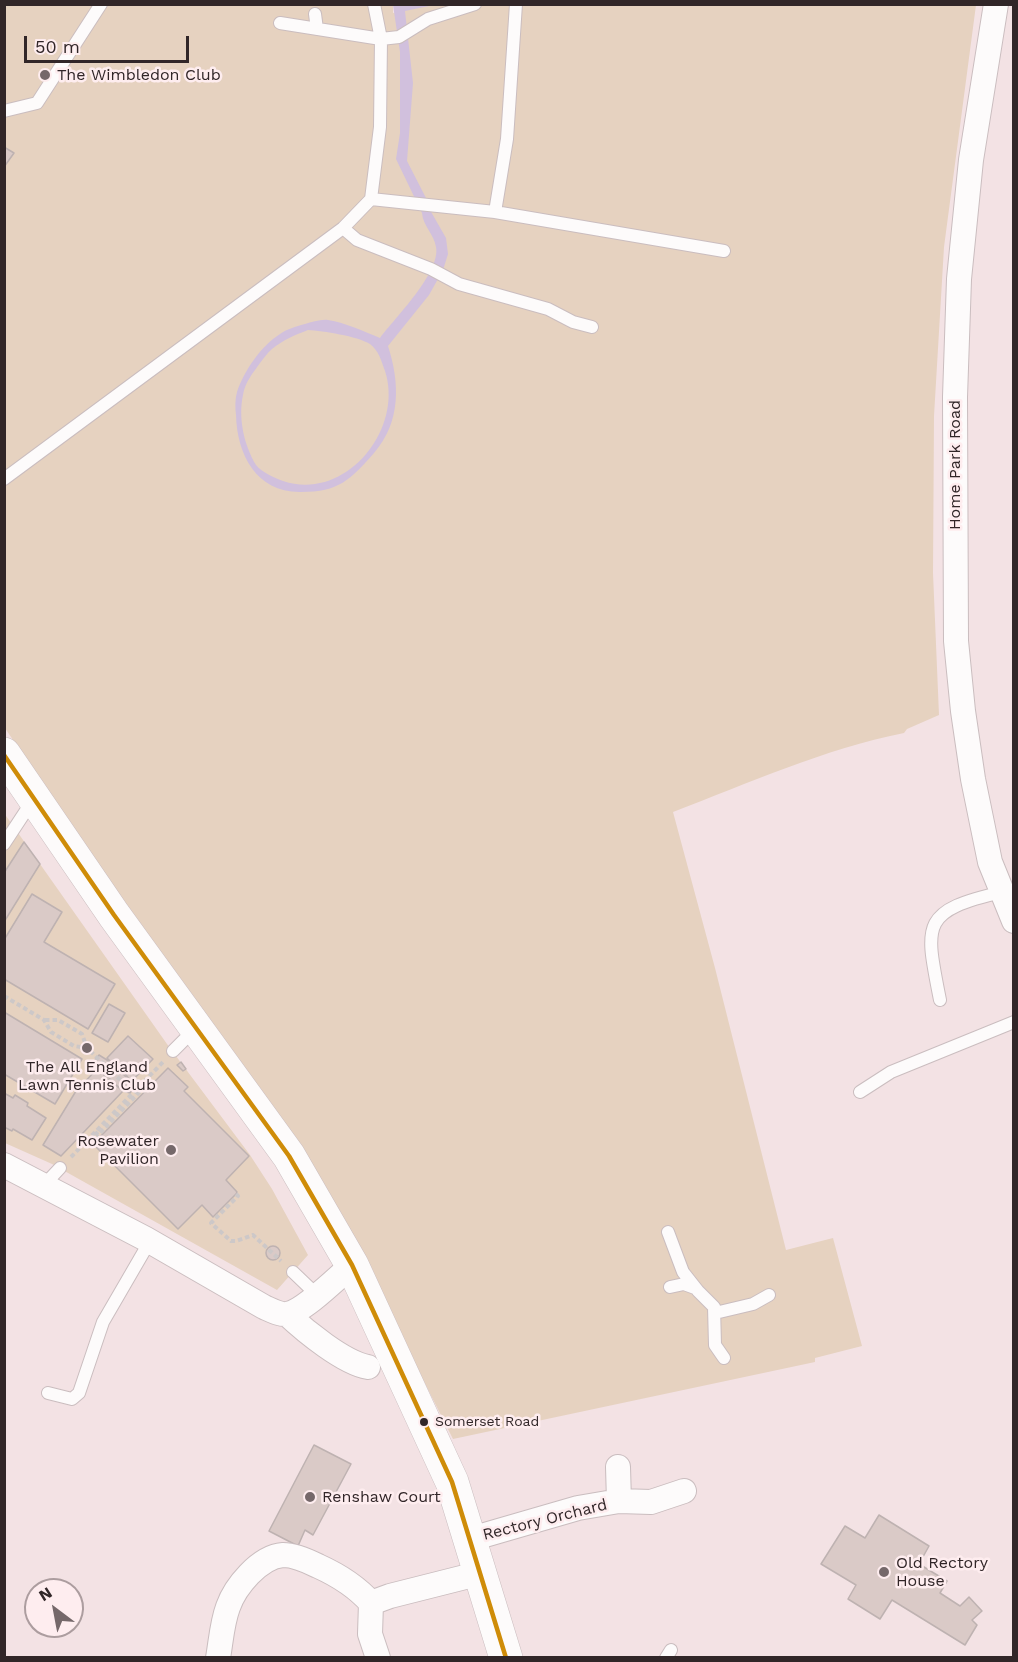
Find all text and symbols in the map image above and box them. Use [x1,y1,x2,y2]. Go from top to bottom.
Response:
scale bar [27,24,192,62]
text: 50 m [35,36,80,57]
place label: The Wimbledon Club [57,65,221,85]
marker: The Wimbledon Club [38,68,52,82]
street label: Home Park Road [945,400,965,530]
marker: The All England Lawn Tennis Club [80,1041,94,1055]
place label: The All England Lawn Tennis Club [18,1057,156,1095]
place label: Rosewater Pavilion [77,1131,159,1169]
marker: Rosewater Pavilion [164,1143,178,1157]
place label: Somerset Road [435,1414,539,1430]
marker: Somerset Road [418,1416,430,1428]
place label: Renshaw Court [322,1487,441,1507]
marker: Renshaw Court [303,1490,317,1504]
street label: Rectory Orchard [481,1495,609,1545]
place label: Old Rectory House [896,1553,988,1591]
marker: Old Rectory House [877,1565,891,1579]
north arrow [24,1578,84,1638]
text: N [35,1583,55,1605]

